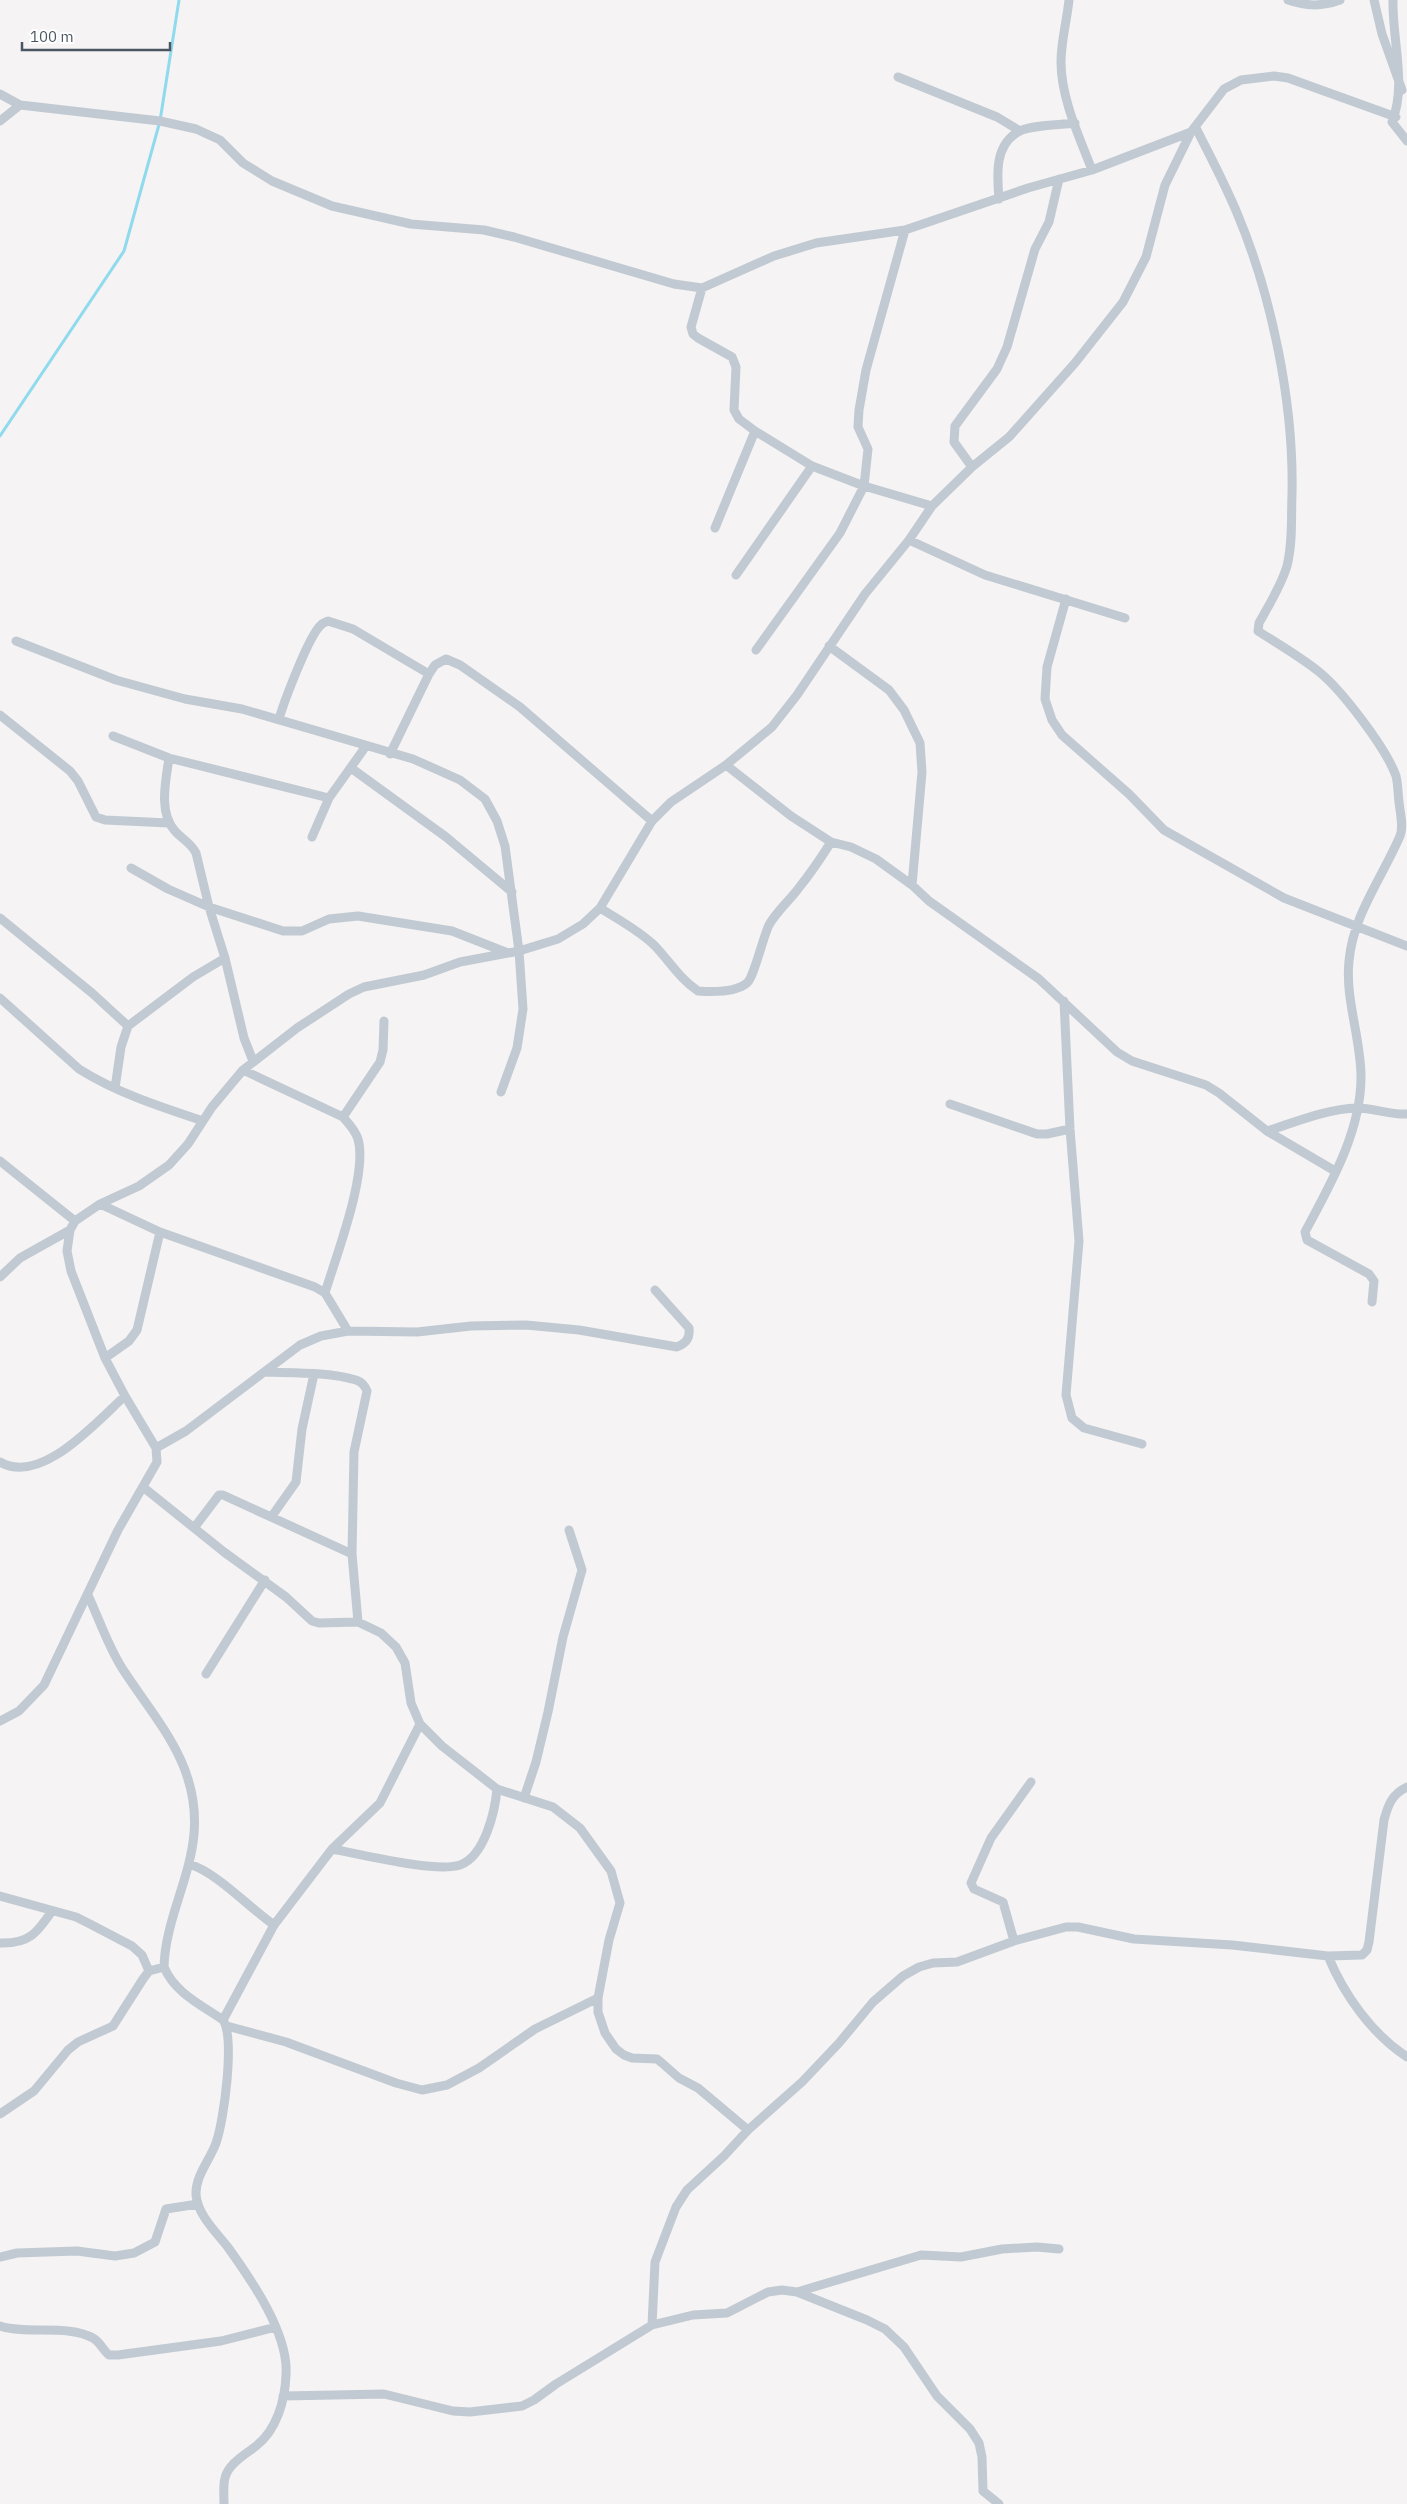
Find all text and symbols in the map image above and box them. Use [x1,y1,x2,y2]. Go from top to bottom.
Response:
scale bar [22,20,170,52]
text: 100 m [30,27,74,46]

